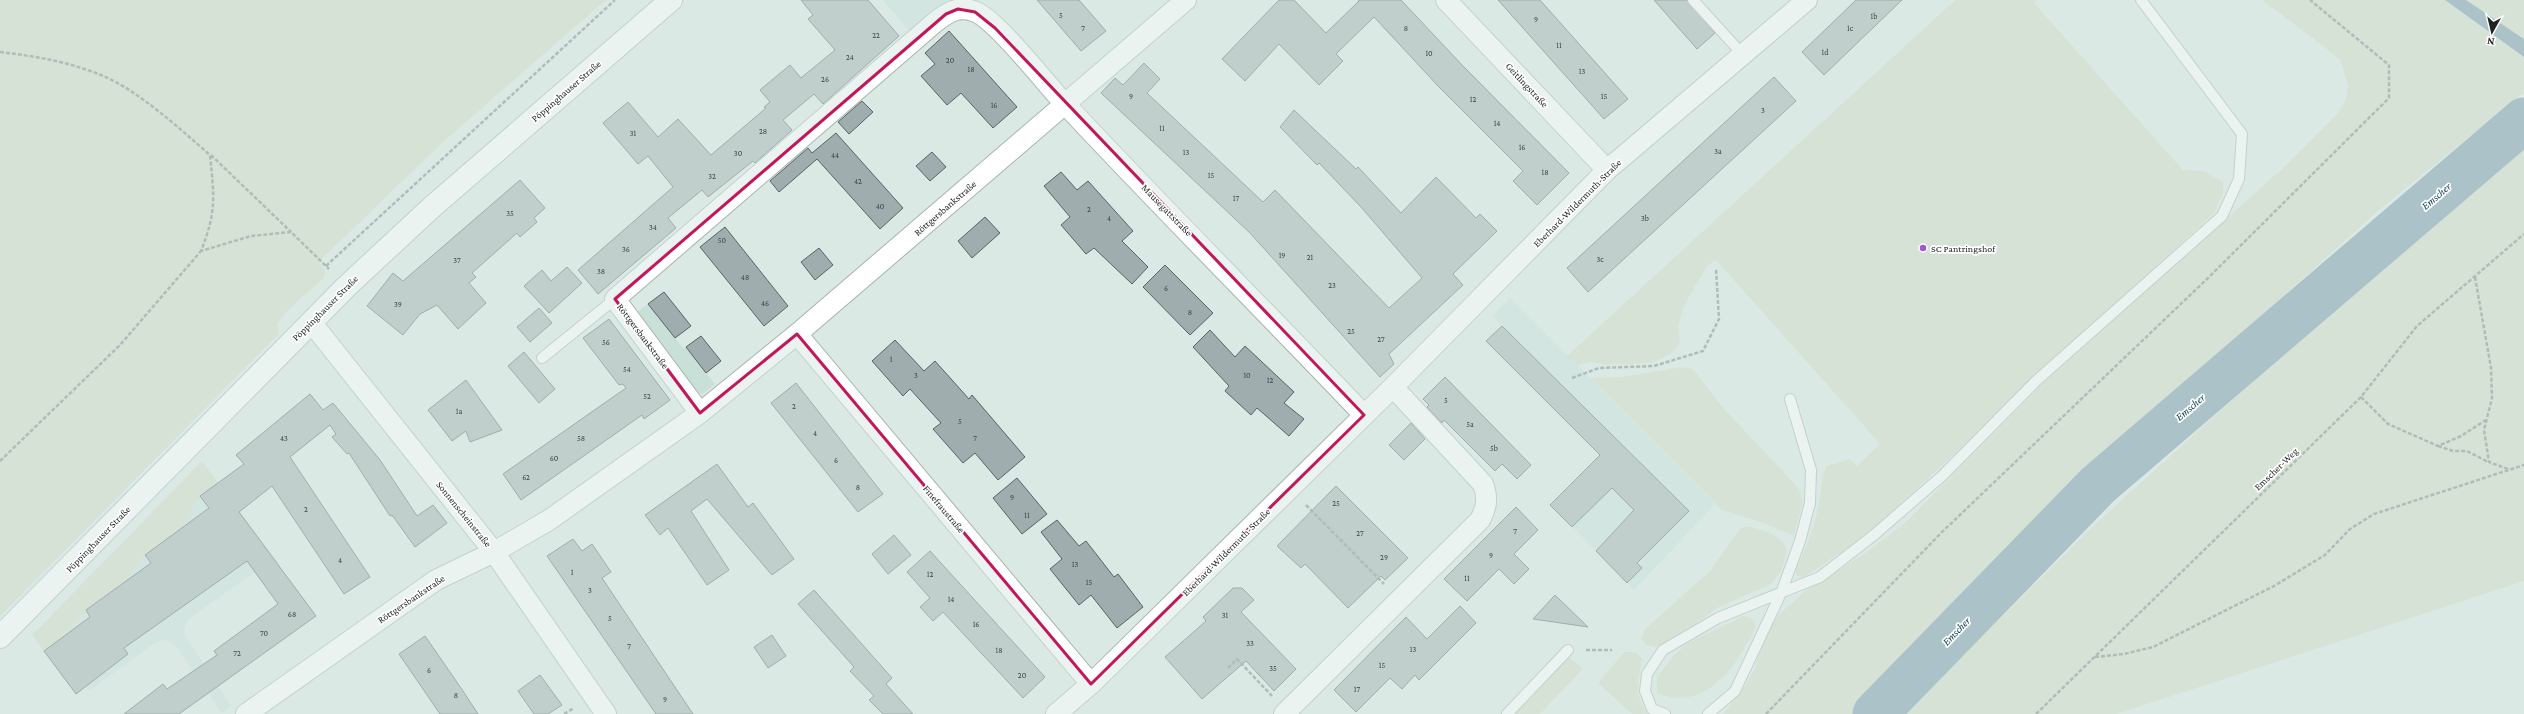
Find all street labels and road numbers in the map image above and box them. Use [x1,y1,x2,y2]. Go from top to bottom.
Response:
street label: Pöppinghauser Straße [529,58,603,124]
street label: Geitlingstraße [1503,60,1551,110]
street label: Eberhard-Wildermuth-Straße [1531,156,1624,249]
street label: Röttgersbankstraße [912,178,979,238]
street label: Mausegattstraße [1140,182,1195,239]
street label: Pöppinghauser Straße [290,273,360,343]
street label: Röttgersbankstraße [615,301,671,371]
street label: Emscher-Weg [2252,445,2300,492]
street label: Sonnenscheinstraße [434,479,494,549]
street label: Finefraustraße [921,483,967,535]
street label: Pöppinghauser Straße [63,503,133,575]
street label: Eberhard-Wildermuth-Straße [1180,505,1273,598]
street label: Röttgersbankstraße [375,572,447,626]

